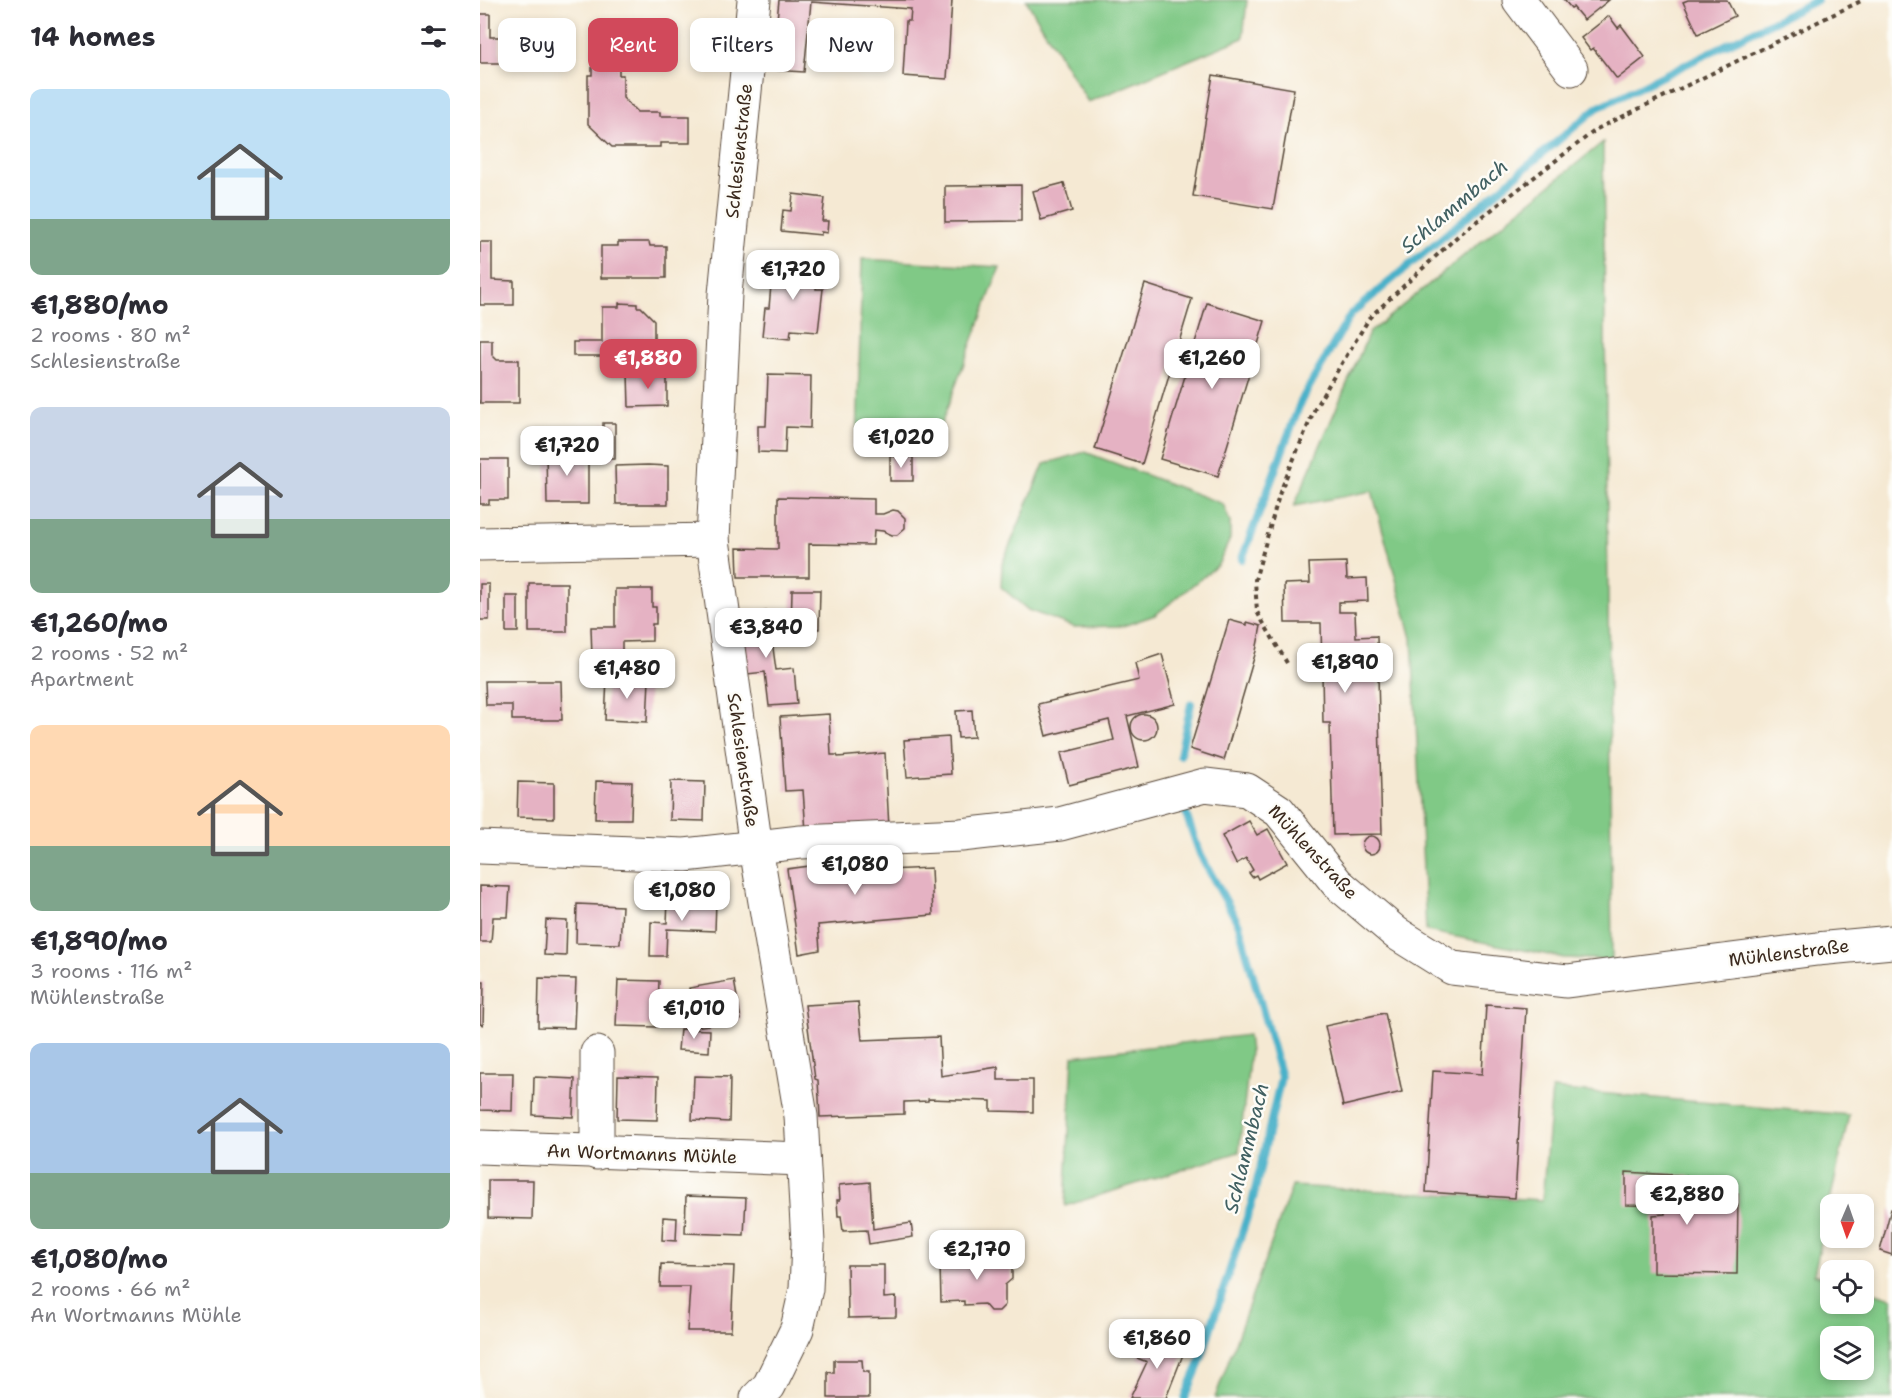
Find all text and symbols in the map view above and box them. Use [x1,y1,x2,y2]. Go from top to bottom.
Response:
chip: Buy [498,18,576,72]
chip: Rent [588,18,678,72]
chip: Filters [690,18,795,72]
chip: New [807,18,894,72]
text: 14 homes [30,19,156,54]
icon: filters [417,20,450,53]
street label: Schlesienstraße [720,82,758,220]
icon: home [186,128,294,236]
water label: Schlammbach [1395,153,1513,259]
pin: €1,720 [744,250,842,301]
text: €1,720 [760,256,826,282]
text: €1,880/mo [30,287,169,322]
text: 2 rooms · 80 m² [30,322,191,348]
pin: €1,880 [599,339,697,390]
pin: €1,260 [1163,339,1261,390]
text: €1,880 [614,345,682,371]
text: €1,260 [1178,345,1246,371]
text: Schlesienstraße [30,348,181,374]
pin: €1,020 [852,418,950,469]
text: €1,020 [867,424,935,450]
pin: €1,720 [518,426,616,477]
text: €1,720 [534,432,600,458]
icon: home [186,446,294,554]
text: €1,260/mo [30,605,168,640]
pin: €3,840 [717,608,815,659]
text: €3,840 [729,614,803,640]
text: 2 rooms · 52 m² [30,640,188,666]
pin: €1,890 [1296,643,1394,694]
pin: €1,480 [578,649,676,700]
text: €1,890 [1311,649,1379,675]
text: €1,480 [593,655,661,681]
text: Apartment [30,666,134,692]
street label: Schlesienstraße [722,691,764,829]
icon: home [186,764,294,872]
street label: Mühlenstraße [1263,799,1363,905]
pin: €1,080 [806,845,904,896]
text: €1,080 [821,851,889,877]
pin: €1,080 [633,871,731,922]
text: €1,080 [648,877,716,903]
text: €1,890/mo [30,923,168,958]
street label: Mühlenstraße [1727,934,1851,972]
text: 3 rooms · 116 m² [30,958,192,984]
text: Mühlenstraße [30,984,165,1010]
pin: €1,010 [645,989,743,1040]
text: €1,010 [663,995,725,1021]
water label: Schlammbach [1217,1080,1275,1216]
icon: home [186,1082,294,1190]
street label: An Wortmanns Mühle [546,1139,738,1169]
pin: €2,880 [1638,1175,1736,1226]
text: €2,880 [1649,1181,1725,1207]
north arrow [1820,1194,1874,1248]
map controls [1820,1194,1874,1380]
pin: €2,170 [928,1230,1026,1281]
text: €2,170 [943,1236,1011,1262]
text: €1,080/mo [30,1241,168,1276]
button: locate [1820,1260,1874,1314]
text: 2 rooms · 66 m² [30,1276,191,1302]
text: An Wortmanns Mühle [30,1302,242,1328]
pin: €1,860 [1108,1319,1206,1370]
text: €1,860 [1123,1325,1191,1351]
button: layers [1820,1326,1874,1380]

